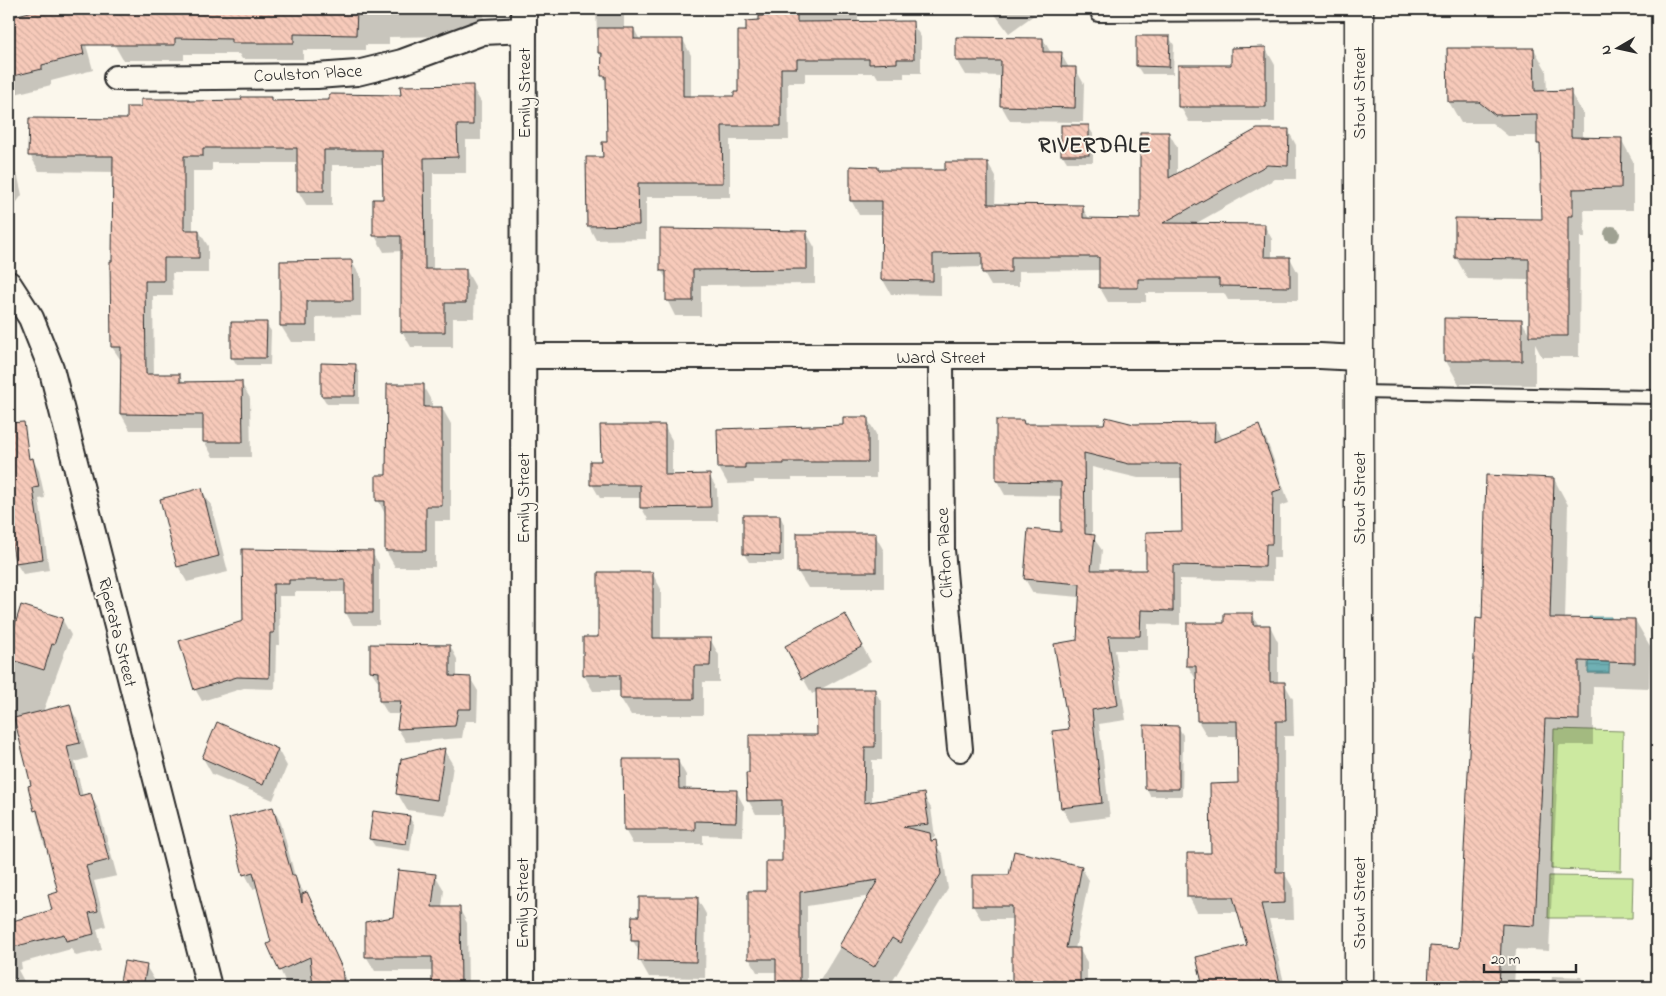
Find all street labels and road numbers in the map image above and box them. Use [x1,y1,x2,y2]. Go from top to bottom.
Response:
street label: Stout Street [1348,46,1374,140]
street label: Emily Street [513,47,539,139]
street label: Coulston Place [253,59,364,91]
street label: Ward Street [896,346,986,372]
street label: Stout Street [1348,451,1374,545]
street label: Emily Street [512,452,538,544]
street label: Clifton Place [931,506,961,599]
street label: Riperata Street [90,575,142,690]
street label: Stout Street [1348,856,1374,950]
street label: Emily Street [511,857,537,949]

